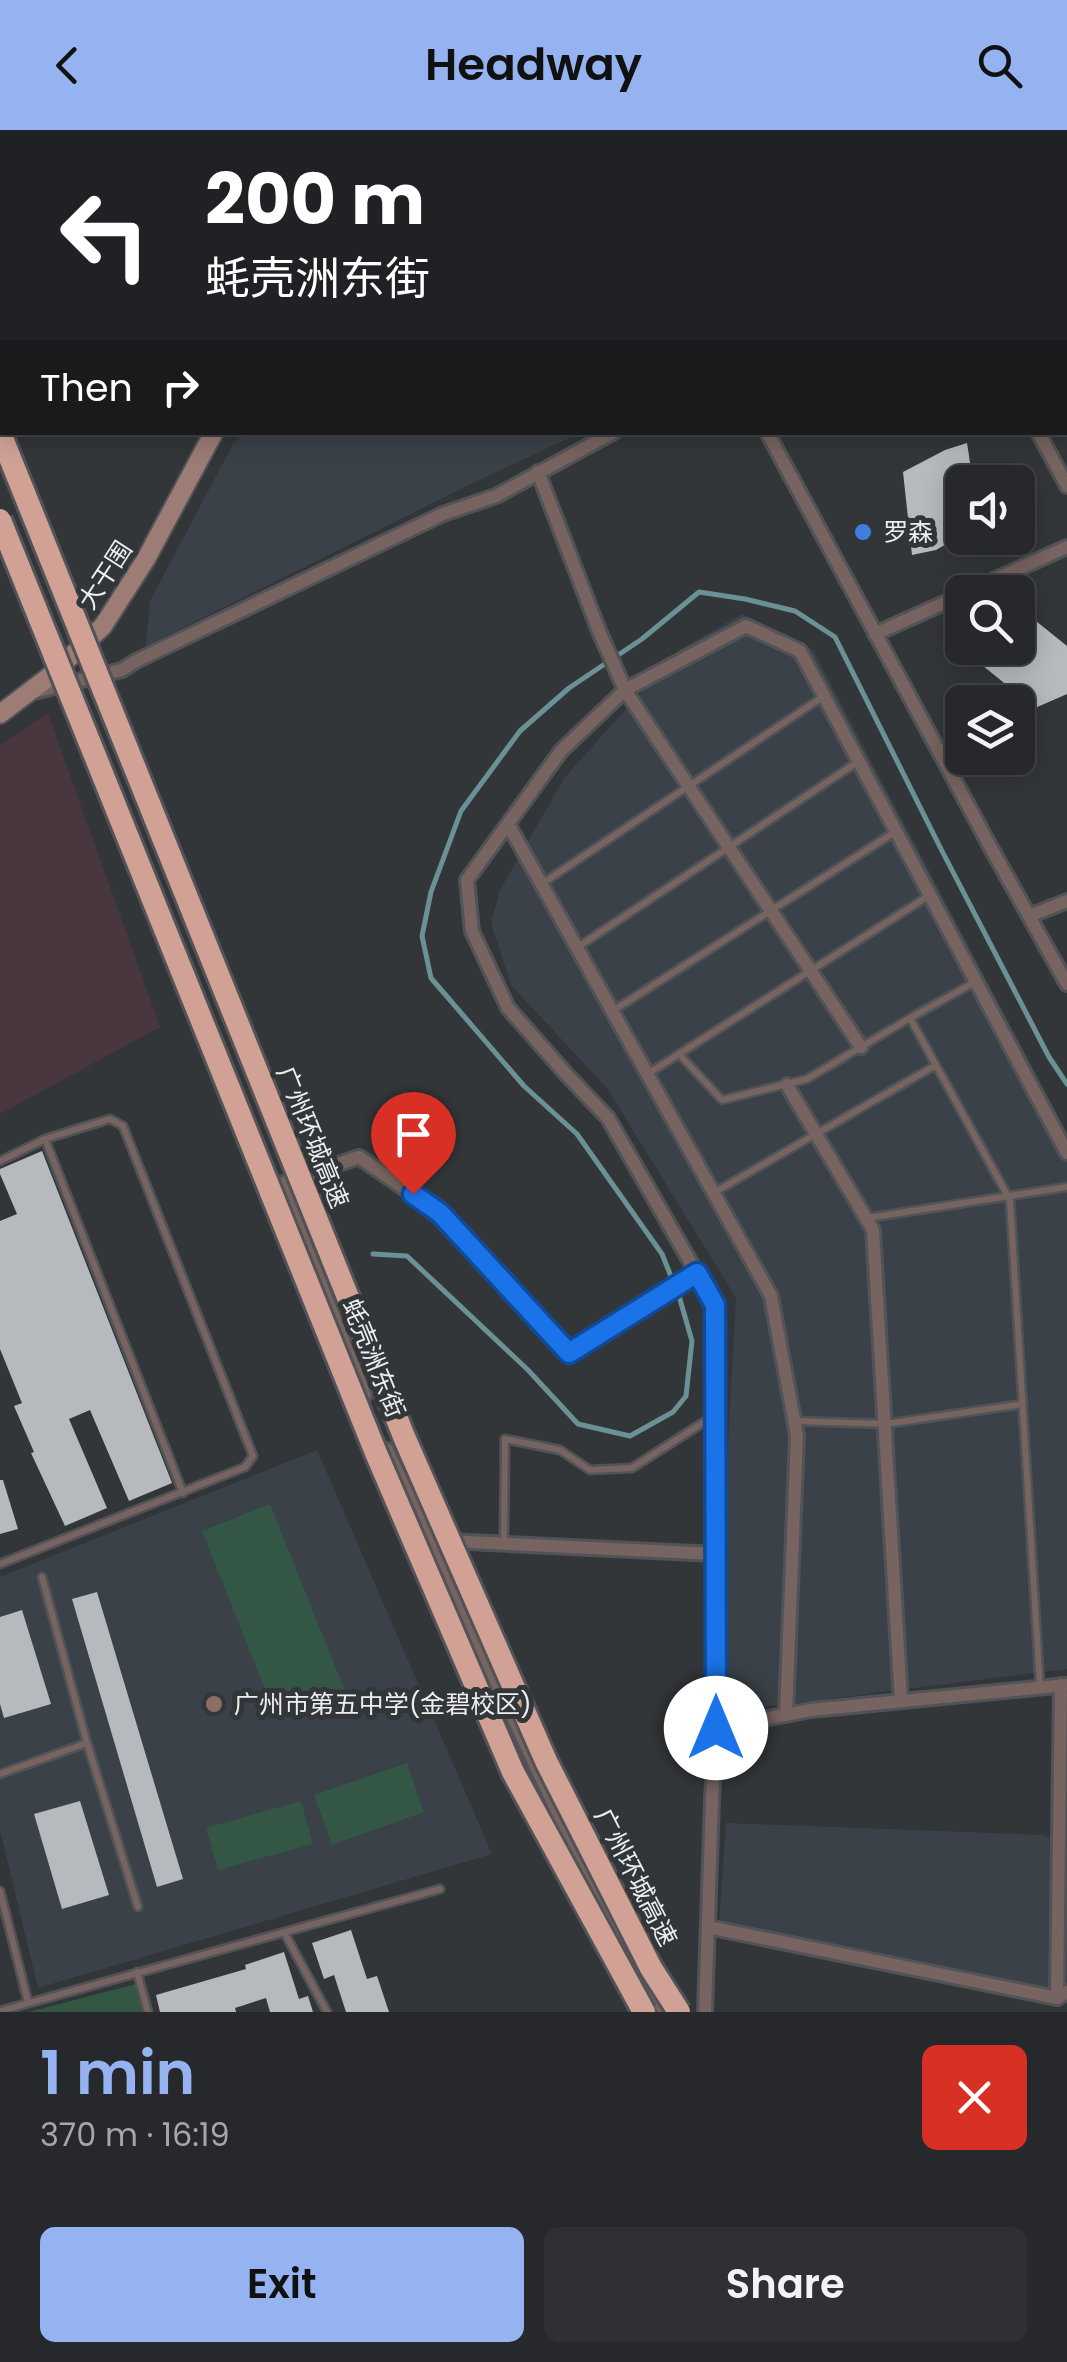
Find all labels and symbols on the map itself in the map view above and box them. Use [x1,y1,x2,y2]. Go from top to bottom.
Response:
place label: 罗森 [883,515,933,550]
marker: 罗森 [852,521,874,543]
street label: 大干围 [70,534,141,616]
street label: 广州环城高速 [268,1061,357,1213]
pin [371,1092,456,1195]
street label: 蚝壳洲东街 [334,1294,413,1423]
position arrow [664,1676,768,1780]
place label: 广州市第五中学(金碧校区) [234,1687,532,1722]
marker: 广州市第五中学(金碧校区) [203,1693,225,1715]
street label: 广州环城高速 [586,1802,685,1952]

